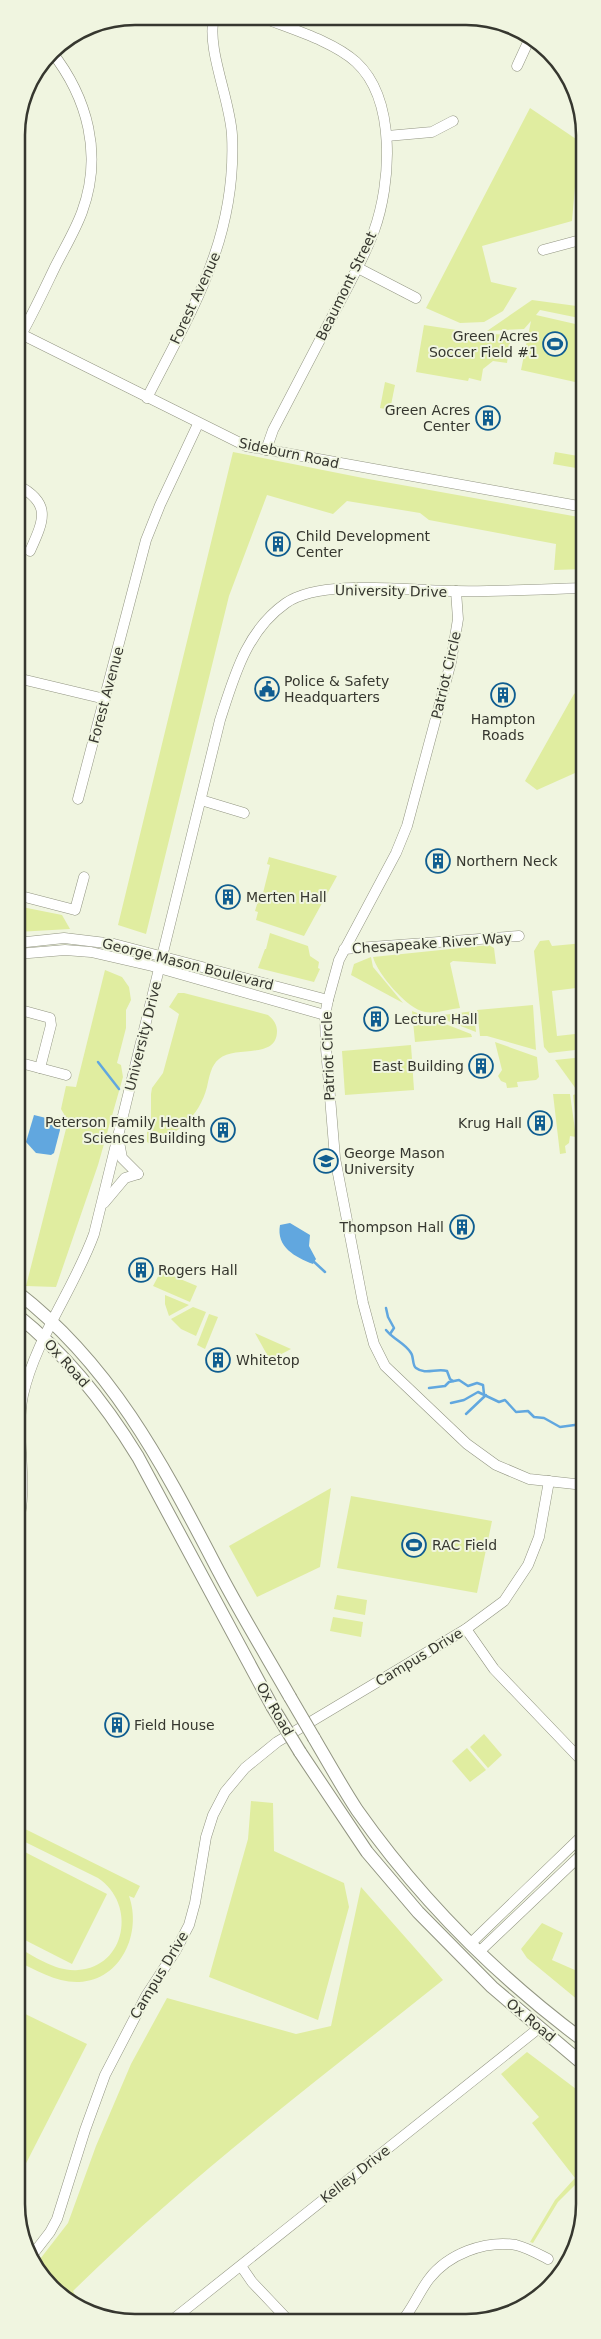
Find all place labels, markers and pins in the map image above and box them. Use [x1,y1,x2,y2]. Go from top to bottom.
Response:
place label: Green Acres Soccer Field #1 [429,328,538,360]
sports icon: Green Acres Soccer Field #1 [542,331,568,357]
place label: Green Acres Center [385,402,470,434]
building icon: Green Acres Center [475,405,501,431]
place label: Child Development Center [296,528,431,560]
building icon: Child Development Center [265,531,291,557]
place label: Police & Safety Headquarters [284,673,389,705]
public building icon: Police & Safety Headquarters [254,676,280,702]
building icon: Hampton Roads [490,682,516,708]
place label: Hampton Roads [471,711,535,743]
building icon: Northern Neck [425,848,451,874]
place label: Northern Neck [456,853,558,869]
building icon: Merten Hall [215,884,241,910]
place label: Merten Hall [246,889,327,905]
building icon: Lecture Hall [363,1006,389,1032]
place label: Lecture Hall [394,1011,478,1027]
building icon: East Building [468,1053,494,1079]
place label: East Building [373,1058,464,1074]
building icon: Krug Hall [527,1110,553,1136]
place label: Peterson Family Health Sciences Building [45,1114,206,1146]
place label: Krug Hall [458,1115,522,1131]
building icon: Peterson Family Health Sciences Building [210,1117,236,1143]
place label: George Mason University [344,1145,445,1177]
school or university icon: George Mason University [313,1148,339,1174]
building icon: Thompson Hall [449,1214,475,1240]
place label: Thompson Hall [338,1219,444,1235]
building icon: Rogers Hall [128,1257,154,1283]
place label: Rogers Hall [158,1262,238,1278]
building icon: Whitetop [205,1347,231,1373]
place label: Whitetop [236,1352,300,1368]
sports icon: RAC Field [401,1532,427,1558]
place label: RAC Field [432,1537,497,1553]
building icon: Field House [104,1712,130,1738]
place label: Field House [134,1717,215,1733]

